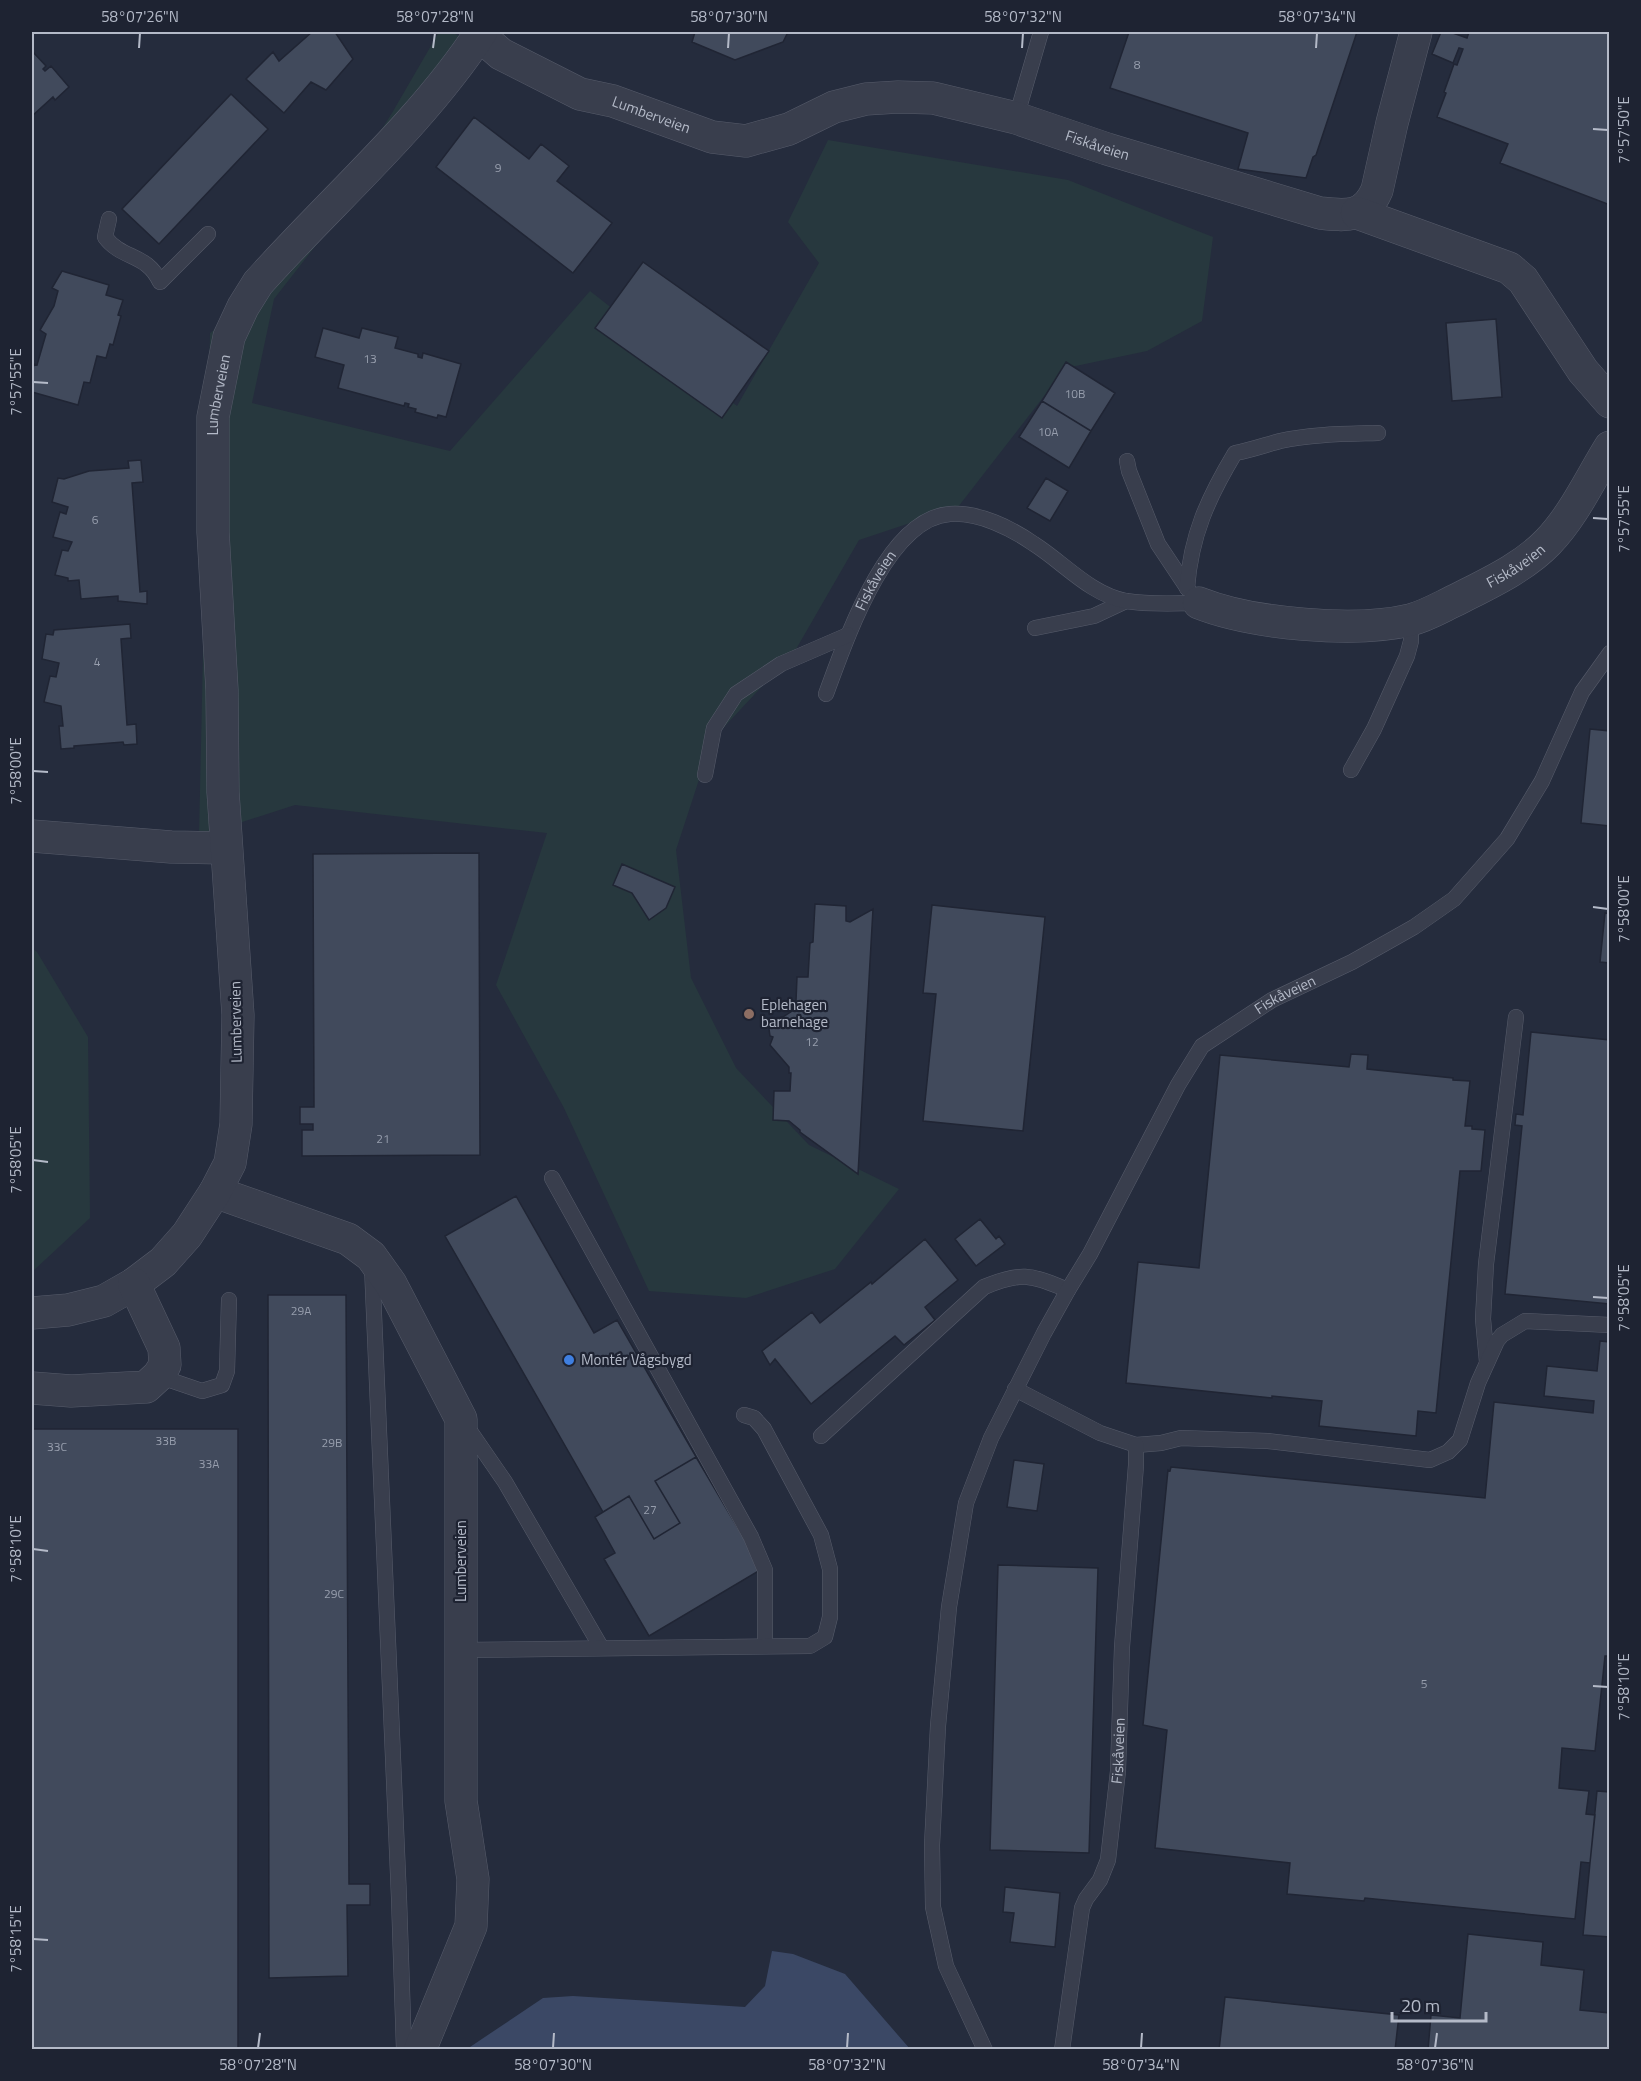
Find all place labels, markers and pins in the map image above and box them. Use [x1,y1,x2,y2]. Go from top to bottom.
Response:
place label: Eplehagen barnehage [761,993,828,1033]
marker: Eplehagen barnehage [742,1007,756,1021]
place label: Montér Vågsbygd [581,1348,692,1371]
marker: Montér Vågsbygd [562,1353,576,1367]

